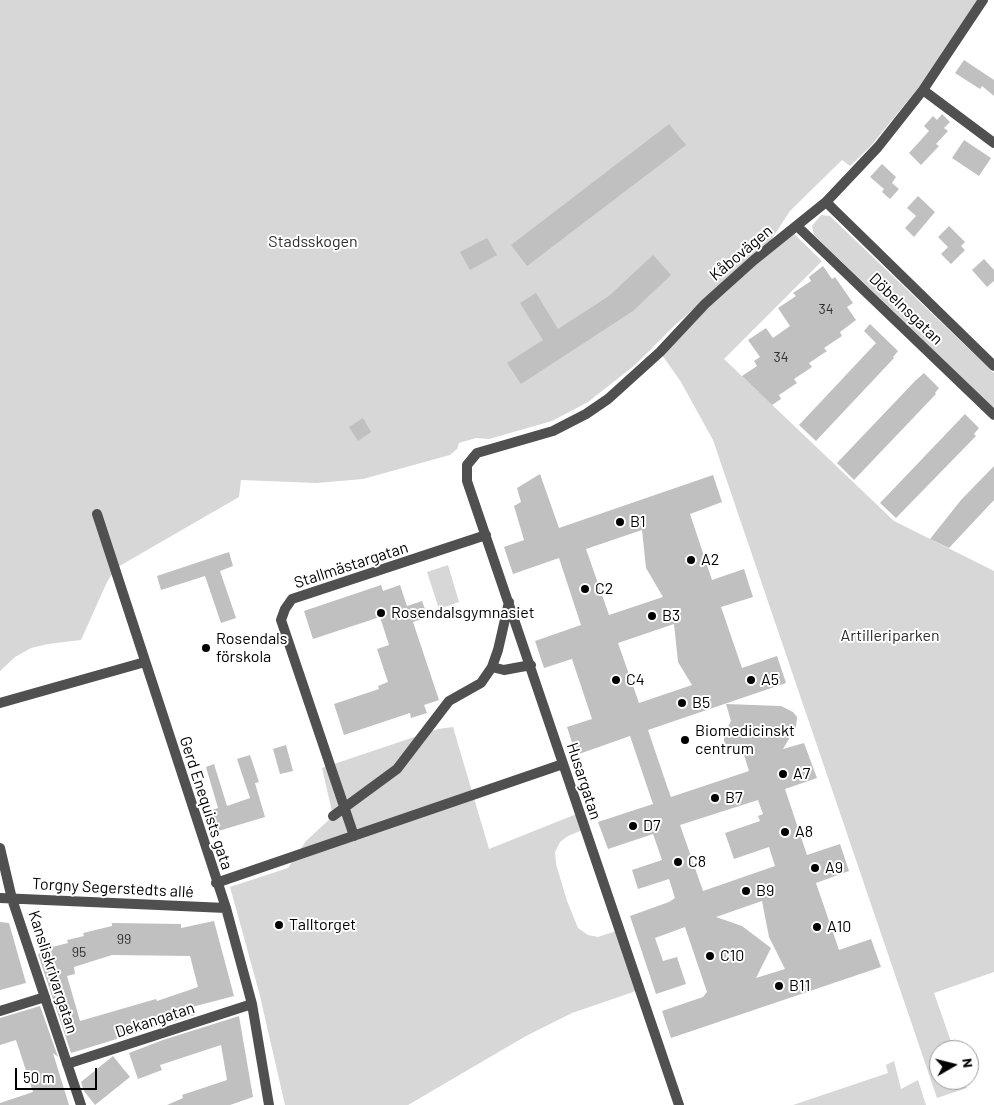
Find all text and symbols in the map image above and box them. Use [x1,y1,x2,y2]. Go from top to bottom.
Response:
street label: Kåbovägen [706,221,776,285]
park label: Stadsskogen [268,232,358,252]
street label: Döbelnsgatan [865,269,947,349]
house number: 34 [819,301,833,317]
house number: 34 [774,349,788,365]
place label: B1 [630,512,646,532]
marker: B1 [614,516,626,528]
street label: Stallmästargatan [292,538,410,592]
place label: A2 [701,550,719,570]
marker: A2 [685,554,697,566]
place label: C2 [595,579,613,599]
marker: C2 [579,583,591,595]
place label: Rosendalsgymnasiet [391,603,534,623]
place label: B3 [662,606,680,626]
marker: Rosendalsgymnasiet [375,607,387,619]
marker: B3 [646,610,658,622]
park label: Artilleriparken [840,626,940,646]
place label: Rosendals förskola [216,629,287,667]
marker: Rosendals förskola [200,642,212,654]
place label: C4 [626,670,645,690]
place label: A5 [761,670,779,690]
marker: C4 [610,674,622,686]
marker: A5 [745,674,757,686]
place label: B5 [692,693,710,713]
marker: B5 [676,697,688,709]
place label: Biomedicinskt centrum [695,721,795,759]
street label: Gerd Enequists gata [175,734,237,872]
marker: Biomedicinskt centrum [679,734,691,746]
street label: Husargatan [563,740,605,822]
place label: A7 [793,764,810,784]
marker: A7 [777,768,789,780]
place label: B7 [725,788,743,808]
marker: B7 [709,792,721,804]
place label: D7 [643,816,660,836]
marker: D7 [627,820,639,832]
place label: A8 [795,822,813,842]
marker: A8 [779,826,791,838]
place label: C8 [688,852,706,872]
marker: C8 [672,856,684,868]
place label: A9 [825,858,843,878]
marker: A9 [809,862,821,874]
street label: Torgny Segerstedts allé [32,874,194,902]
place label: B9 [756,881,774,901]
marker: B9 [740,885,752,897]
street label: Kansliskrivargatan [24,908,82,1036]
place label: Talltorget [289,915,356,935]
place label: A10 [827,917,851,937]
marker: Talltorget [273,919,285,931]
marker: A10 [811,921,823,933]
house number: 99 [117,931,131,947]
house number: 95 [72,944,86,960]
place label: C10 [720,946,744,966]
marker: C10 [704,950,716,962]
place label: B11 [789,976,810,996]
marker: B11 [773,980,785,992]
street label: Dekangatan [113,998,197,1042]
north arrow [929,1040,979,1090]
text: N [959,1057,977,1069]
scale bar [18,1058,100,1090]
text: 50 m [23,1068,55,1086]

